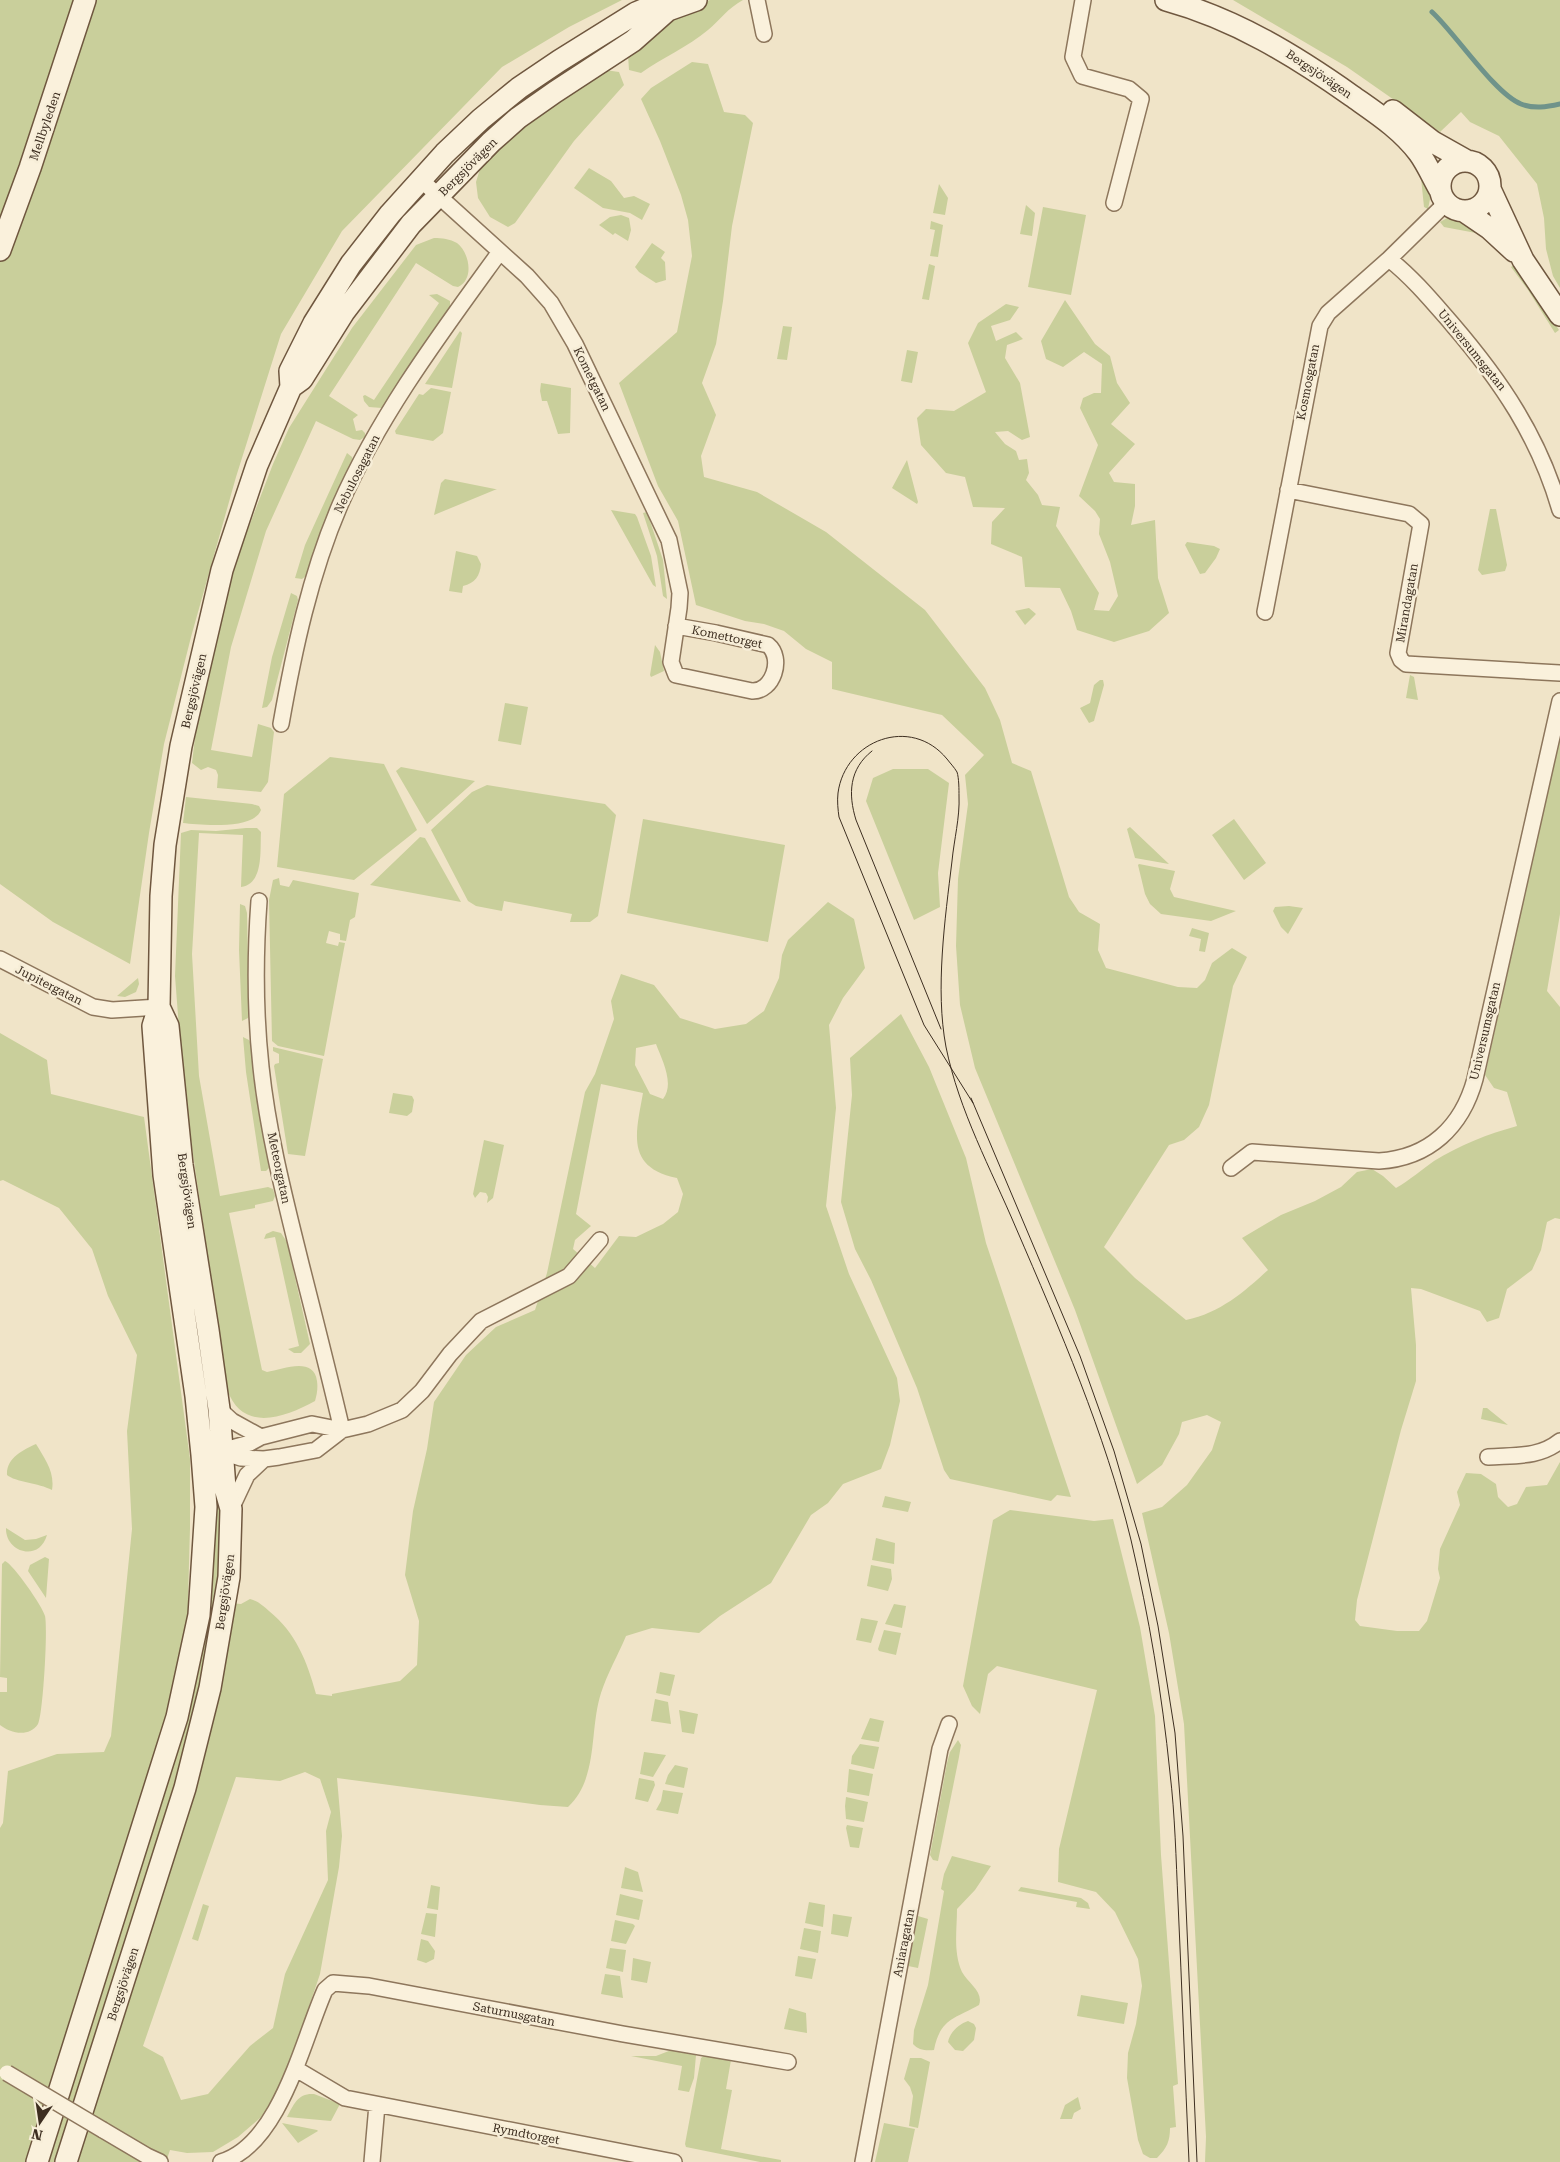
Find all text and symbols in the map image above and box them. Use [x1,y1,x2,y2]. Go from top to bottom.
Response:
street label: Bergsjövägen [1283,47,1355,101]
street label: Mellbyleden [27,89,63,162]
street label: Bergsjövägen [436,135,500,199]
street label: Universumsgatan [1435,306,1509,394]
street label: Kosmosgatan [1294,342,1322,421]
street label: Kometgatan [570,345,614,414]
street label: Nebulosagatan [331,432,383,516]
street label: Mirandagatan [1393,562,1421,644]
street label: Komettorget [690,623,764,651]
street label: Bergsjövägen [179,652,209,730]
street label: Jupitergatan [13,962,85,1008]
street label: Universumsgatan [1467,980,1503,1082]
street label: Meteorgatan [265,1131,293,1205]
street label: Bergsjövägen [175,1152,199,1230]
street label: Bergsjövägen [213,1553,237,1631]
street label: Aniaragatan [891,1907,918,1978]
street label: Bergsjövägen [104,1945,142,2023]
street label: Saturnusgatan [472,1999,556,2029]
north arrow [15,2097,65,2147]
street label: Rymdtorget [491,2121,561,2147]
text: N [30,2126,44,2144]

